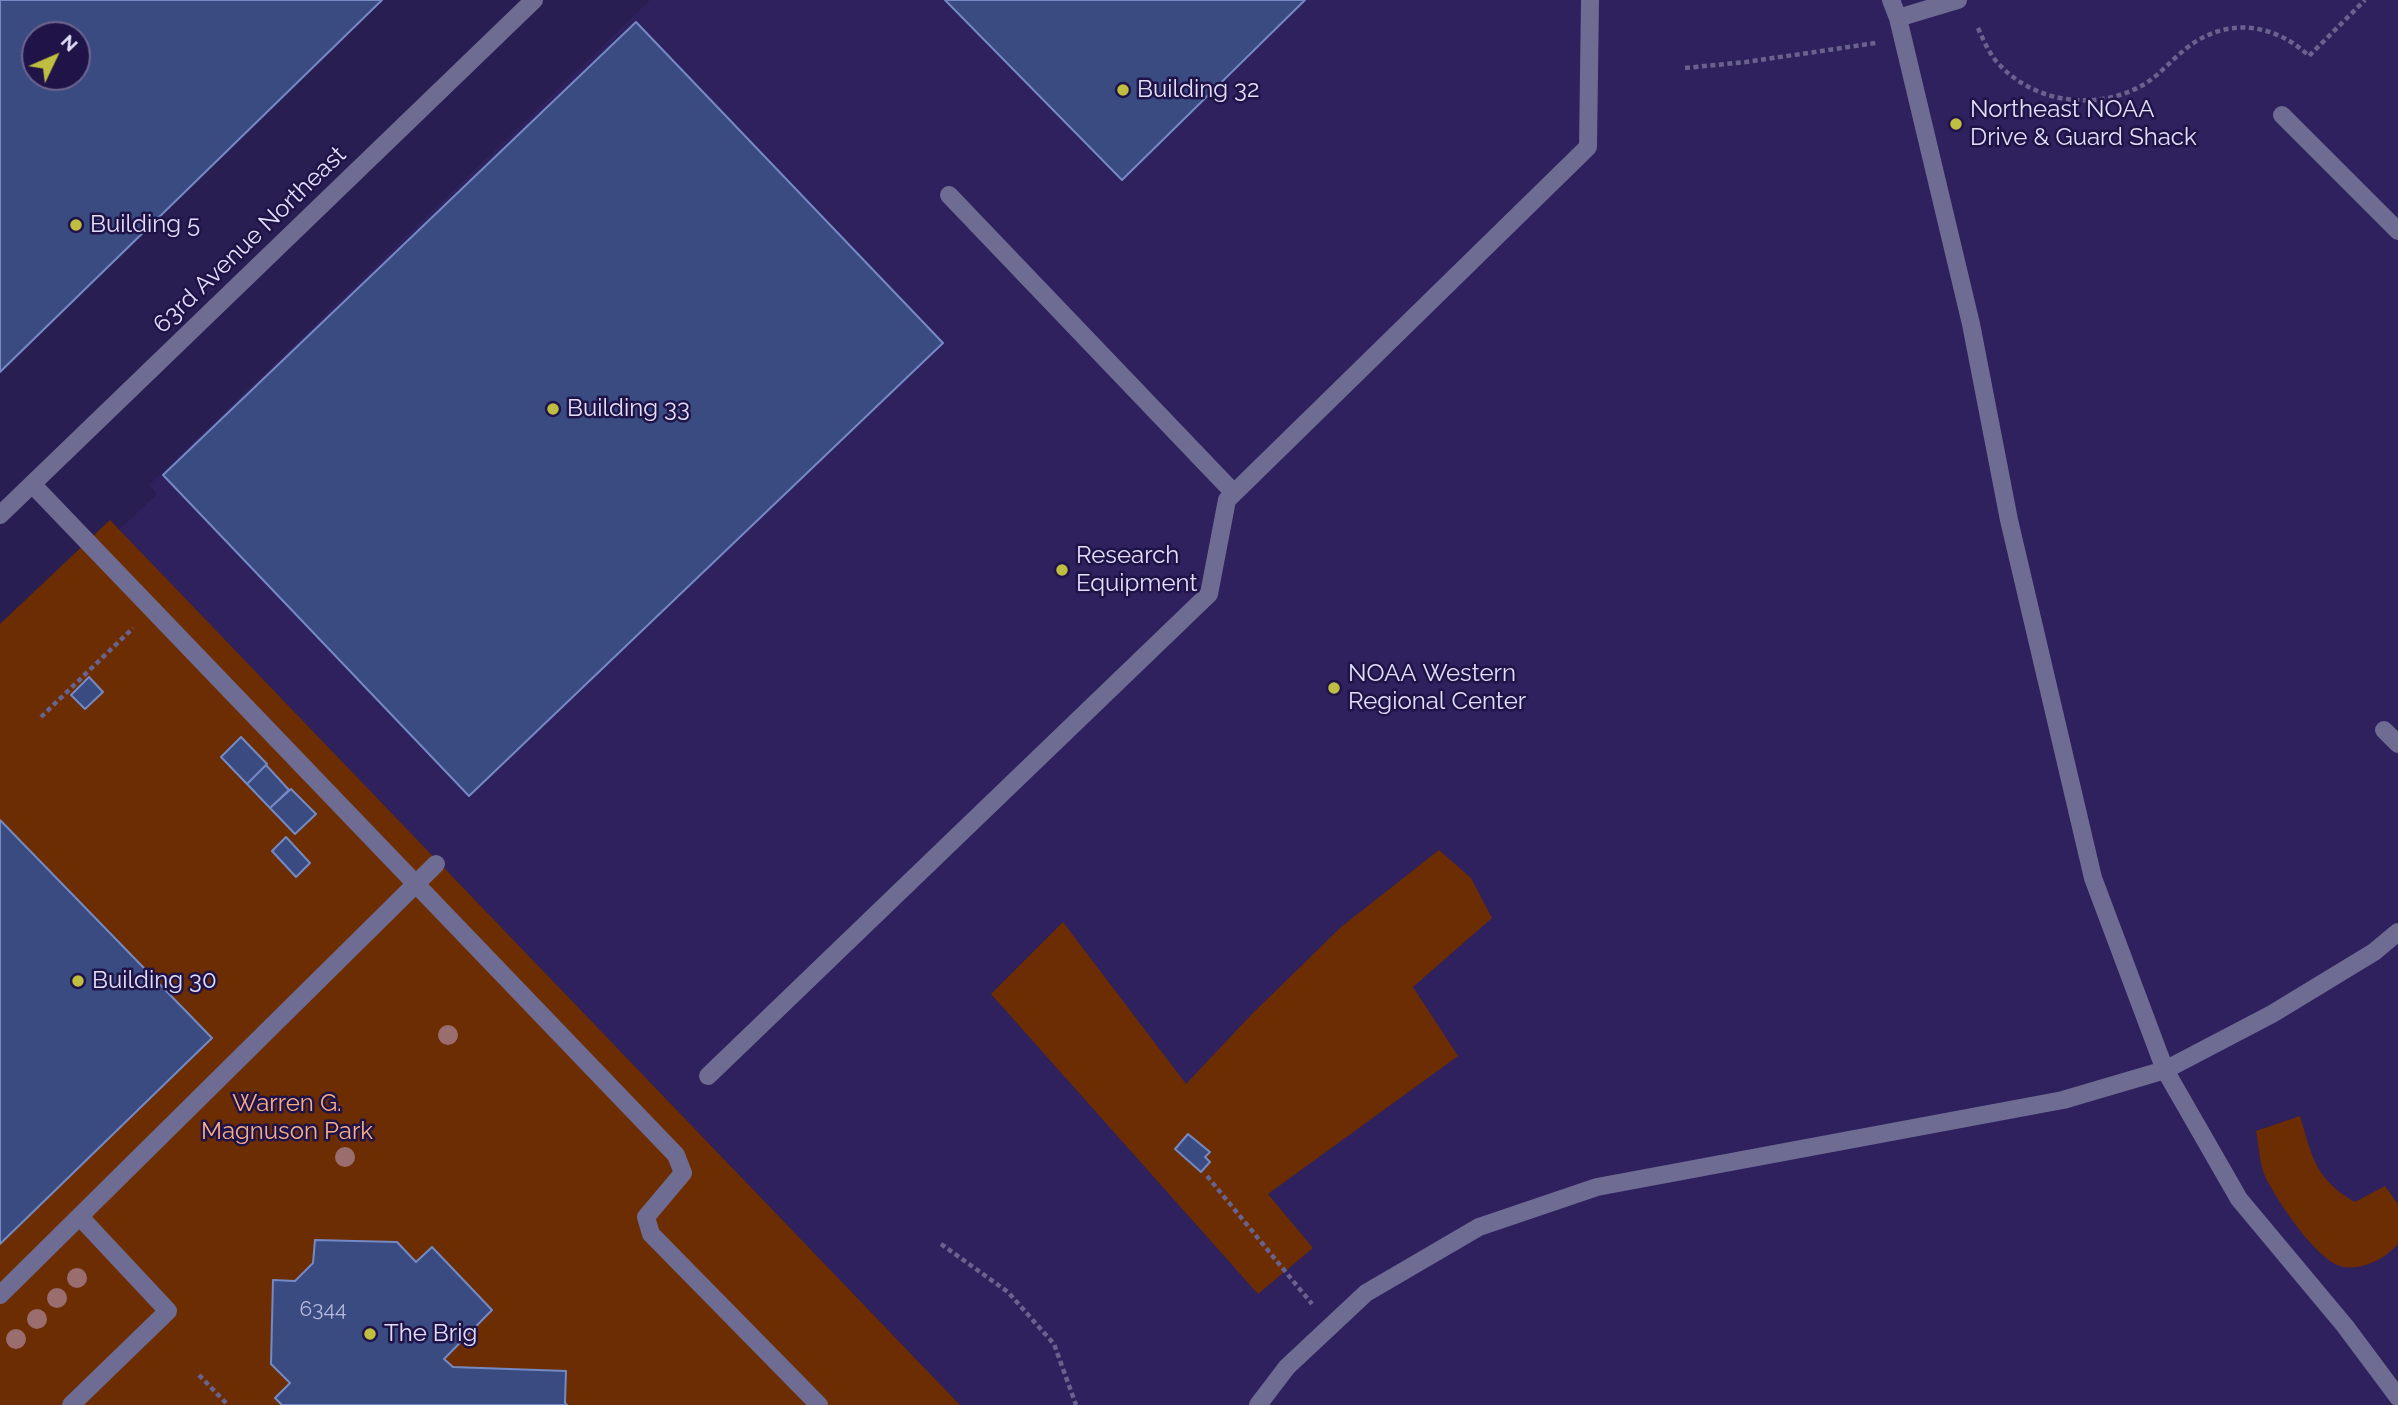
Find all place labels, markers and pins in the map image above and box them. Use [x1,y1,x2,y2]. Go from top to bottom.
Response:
place label: Building 32 [1137,76,1259,104]
marker: Building 32 [1115,82,1131,98]
place label: Northeast NOAA Drive & Guard Shack [1970,96,2197,152]
marker: Northeast NOAA Drive & Guard Shack [1948,116,1964,132]
place label: Building 5 [90,211,200,239]
marker: Building 5 [68,217,84,233]
place label: Building 33 [567,395,690,423]
marker: Building 33 [545,401,561,417]
place label: Research Equipment [1076,542,1197,598]
marker: Research Equipment [1054,562,1070,578]
place label: NOAA Western Regional Center [1348,660,1526,716]
marker: NOAA Western Regional Center [1326,680,1342,696]
place label: Building 30 [92,967,217,995]
marker: Building 30 [70,973,86,989]
place label: The Brig [384,1320,477,1348]
marker: The Brig [362,1326,378,1342]

